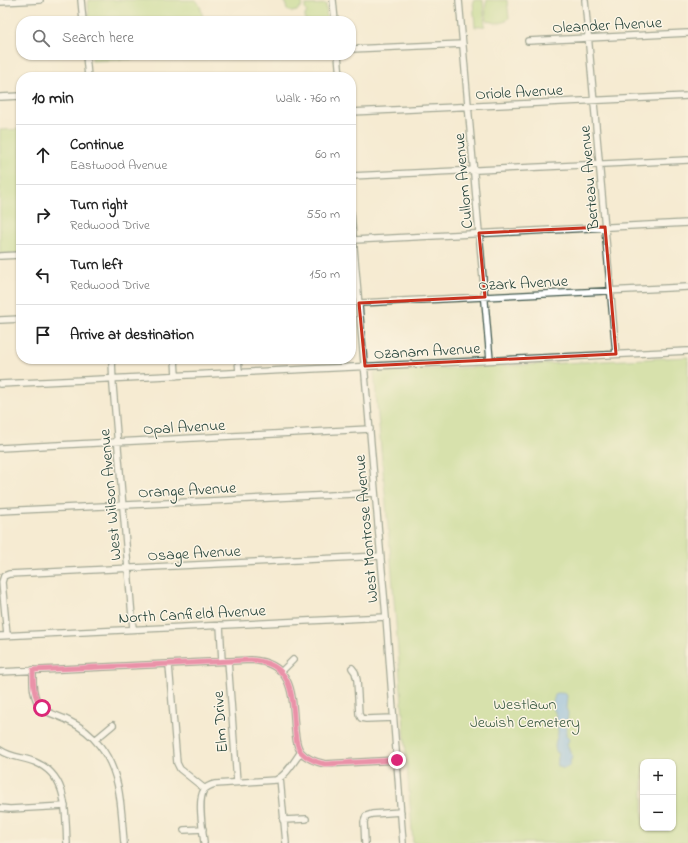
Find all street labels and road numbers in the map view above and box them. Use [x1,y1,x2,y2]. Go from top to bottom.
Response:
street label: Oleander Avenue [552,11,663,41]
street label: Oriole Avenue [475,79,564,107]
street label: Berteau Avenue [573,124,607,232]
street label: Cullom Avenue [448,131,480,230]
street label: Ozark Avenue [478,270,569,298]
street label: Ozanam Avenue [373,337,482,367]
street label: Opal Avenue [142,414,227,442]
street label: West Wilson Avenue [93,427,129,562]
street label: West Montrose Avenue [348,453,385,604]
street label: Orange Avenue [137,476,238,506]
street label: Osage Avenue [147,540,242,568]
street label: North Canfield Avenue [118,599,267,631]
street label: Elm Drive [207,689,235,754]

